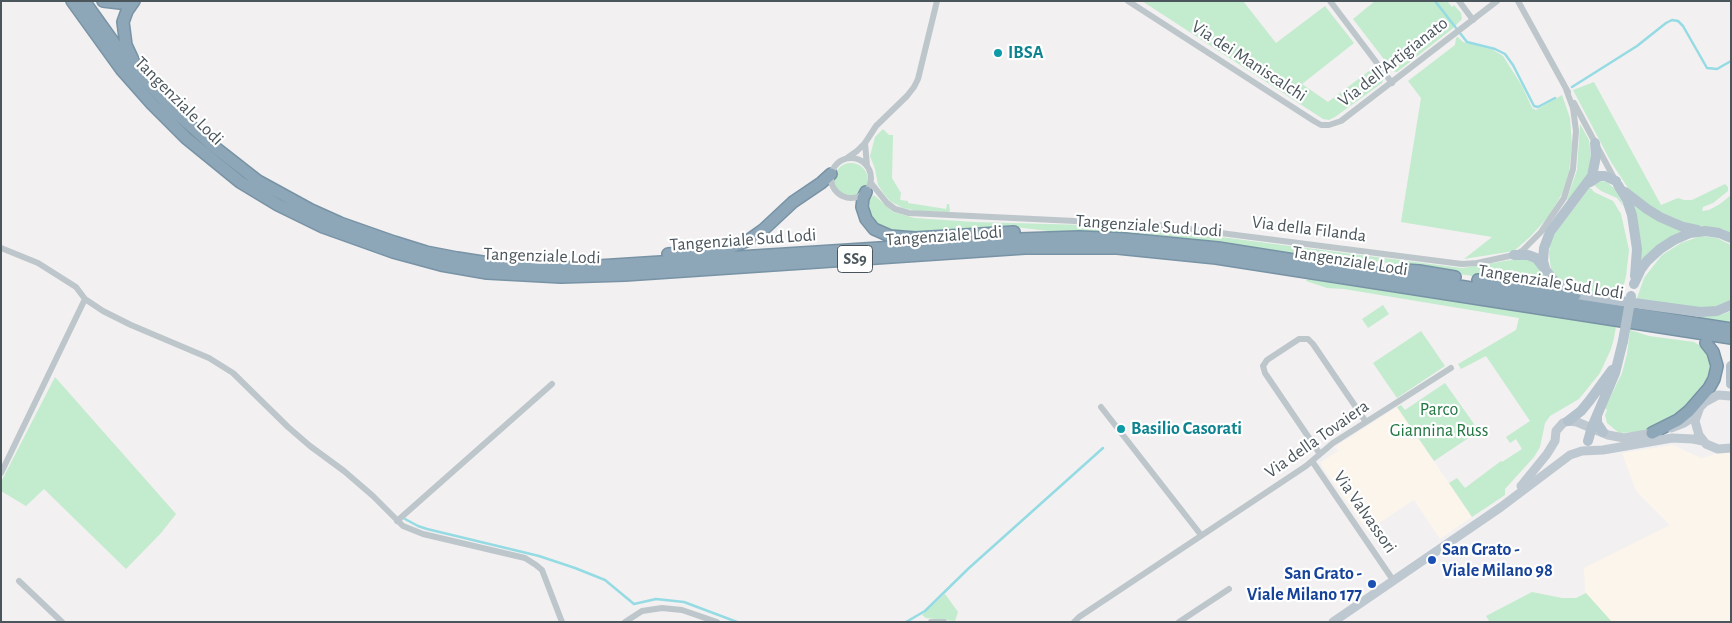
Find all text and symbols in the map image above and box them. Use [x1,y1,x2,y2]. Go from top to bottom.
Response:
street label: Via dell'Artigianato [1334,12,1452,112]
street label: Via dei Maniscalchi [1187,16,1311,106]
place label: IBSA [1008,42,1043,64]
marker: IBSA [992,47,1004,59]
street label: Tangenziale Lodi [130,52,228,150]
street label: Tangenziale Sud Lodi [1075,210,1223,242]
street label: Via della Filanda [1250,211,1368,247]
street label: Tangenziale Lodi [885,221,1003,251]
street label: Tangenziale Sud Lodi [669,224,817,256]
street label: Tangenziale Lodi [1291,241,1409,281]
street label: Tangenziale Lodi [483,243,601,269]
road number: SS9 [838,245,872,272]
street label: Tangenziale Sud Lodi [1477,260,1625,304]
street label: Via della Tovaiera [1261,395,1373,483]
park label: Parco Giannina Russ [1390,399,1488,442]
place label: Basilio Casorati [1131,418,1242,440]
marker: Basilio Casorati [1115,423,1127,435]
street label: Via Valvassori [1329,467,1401,557]
place label: San Grato - Viale Milano 98 [1442,539,1553,582]
marker: San Grato - Viale Milano 98 [1426,554,1438,566]
place label: San Grato - Viale Milano 177 [1247,563,1362,606]
marker: San Grato - Viale Milano 177 [1366,578,1378,590]

